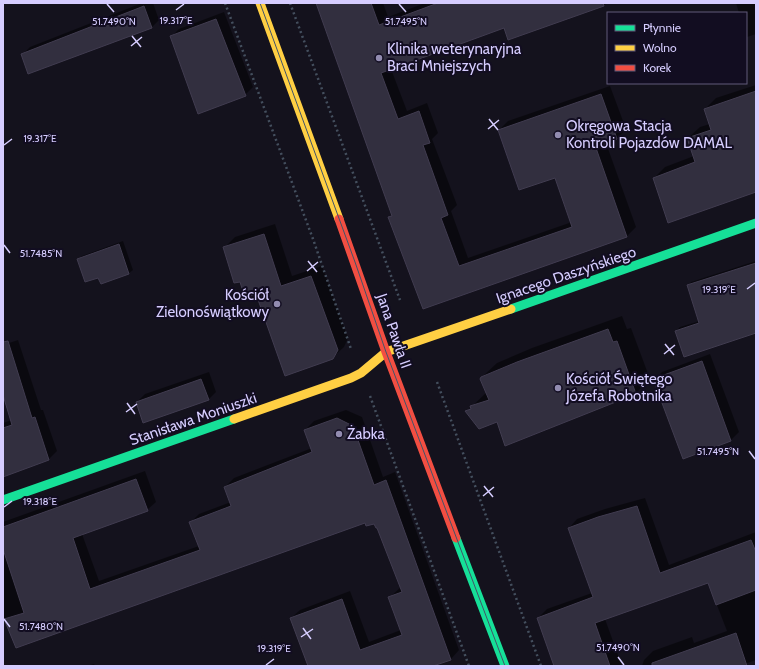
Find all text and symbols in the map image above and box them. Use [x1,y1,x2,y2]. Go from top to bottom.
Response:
legend [607,12,747,84]
text: 19.317°E [160,14,193,27]
text: 51.7490°N [92,15,136,28]
text: 51.7495°N [385,15,427,28]
text: Płynnie [643,20,681,35]
place label: Klinika weterynaryjna Braci Mniejszych [387,40,522,75]
text: Wolno [643,40,677,55]
marker: Klinika weterynaryjna Braci Mniejszych [374,53,384,63]
text: Korek [643,60,672,75]
place label: Okręgowa Stacja Kontroli Pojazdów DAMAL [566,117,732,152]
marker: Okręgowa Stacja Kontroli Pojazdów DAMAL [553,130,563,140]
text: 19.317°E [24,132,57,145]
street label: Ignacego Daszyńskiego [494,243,638,307]
text: 51.7485°N [20,247,62,260]
text: 19.319°E [702,283,736,296]
place label: Kościół Zielonoświątkowy [156,286,269,321]
street label: Jana Pawła II [372,290,415,371]
marker: Kościół Zielonoświątkowy [272,299,282,309]
place label: Kościół Świętego Józefa Robotnika [565,369,673,405]
marker: Kościół Świętego Józefa Robotnika [553,383,563,393]
street label: Stanisława Moniuszki [127,389,259,449]
place label: Żabka [347,424,385,443]
marker: Żabka [334,429,344,439]
text: 51.7495°N [697,445,739,458]
text: 19.318°E [23,495,57,508]
text: 51.7480°N [19,620,63,633]
text: 51.7490°N [596,641,640,654]
text: 19.319°E [257,642,291,655]

